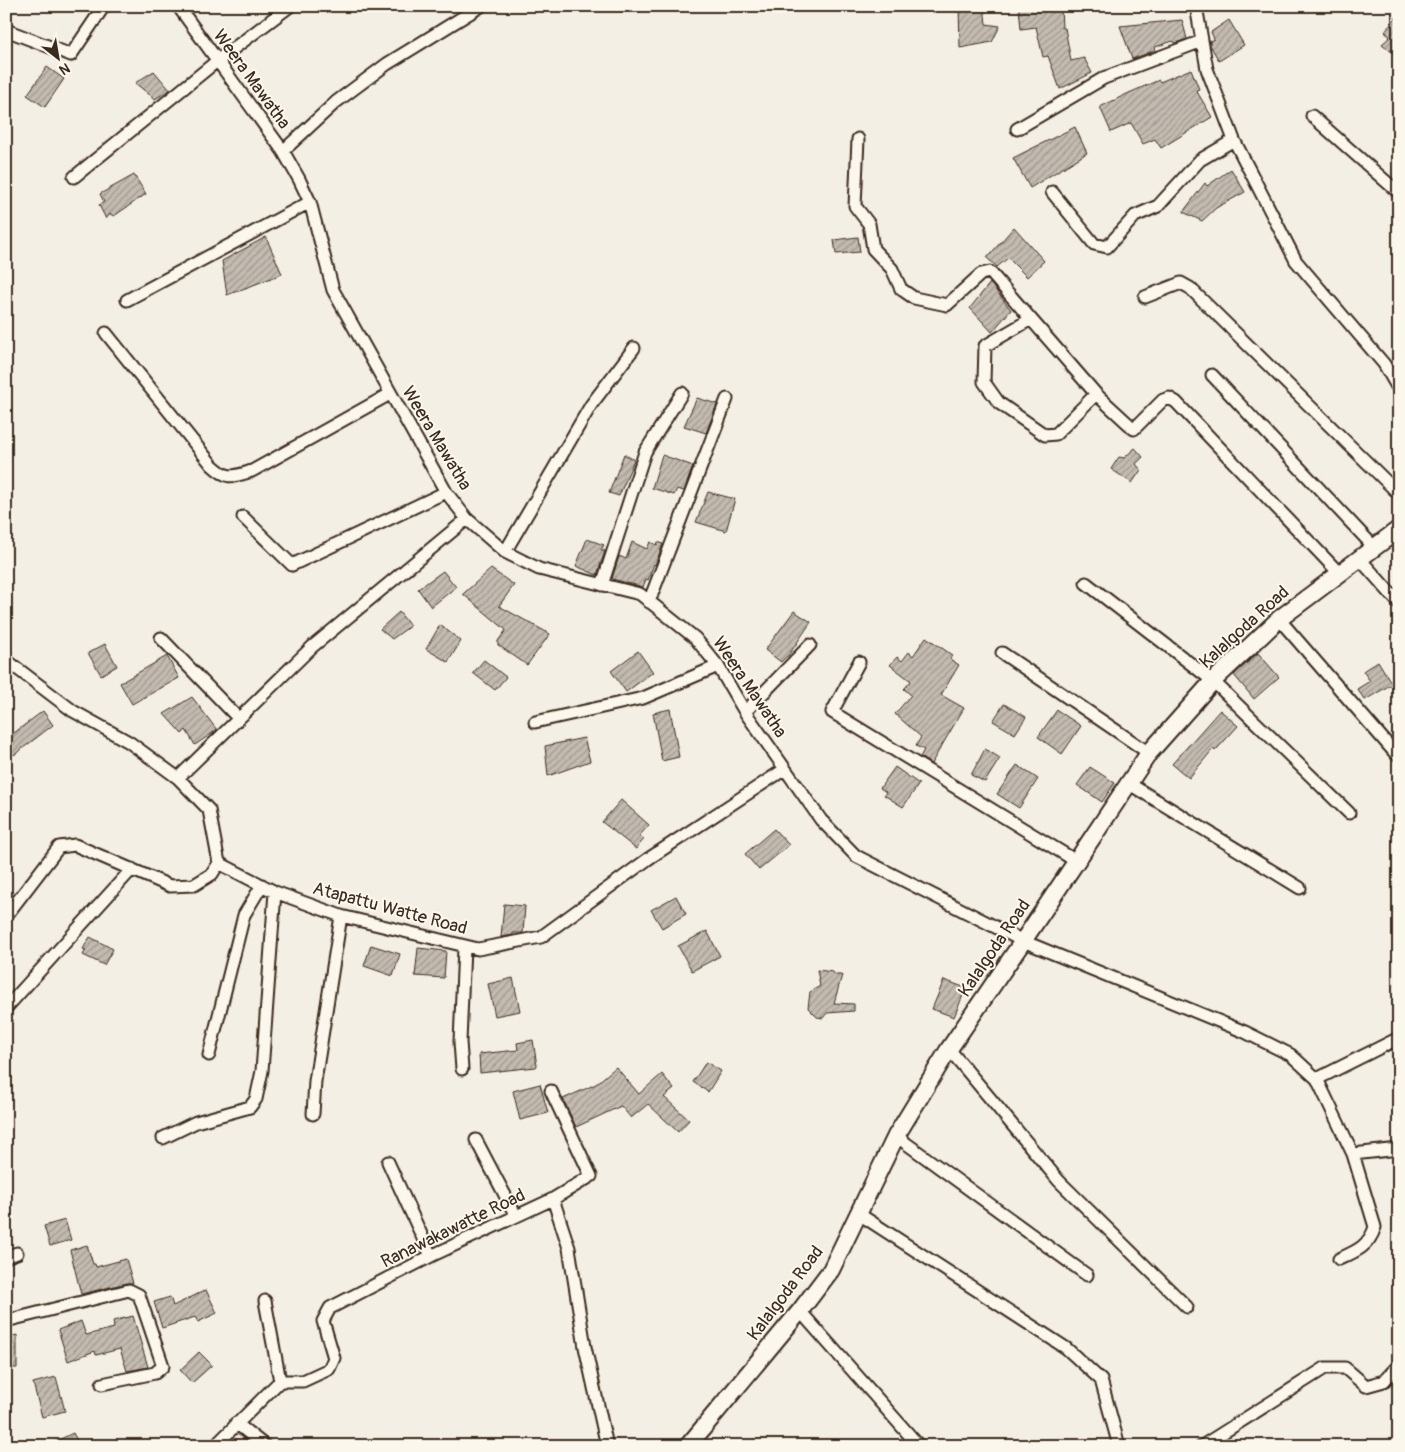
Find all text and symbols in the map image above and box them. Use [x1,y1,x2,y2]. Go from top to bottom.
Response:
street label: Weera Mawatha [208,25,295,133]
north arrow [32,32,82,82]
text: N [56,59,73,78]
street label: Weera Mawatha [397,382,477,494]
street label: Kalalgoda Road [1195,581,1294,674]
street label: Weera Mawatha [707,632,792,742]
street label: Atapattu Watte Road [310,877,470,940]
street label: Kalalgoda Road [953,895,1036,1002]
street label: Ranawakawatte Road [377,1184,529,1273]
street label: Kalalgoda Road [742,1241,829,1345]

